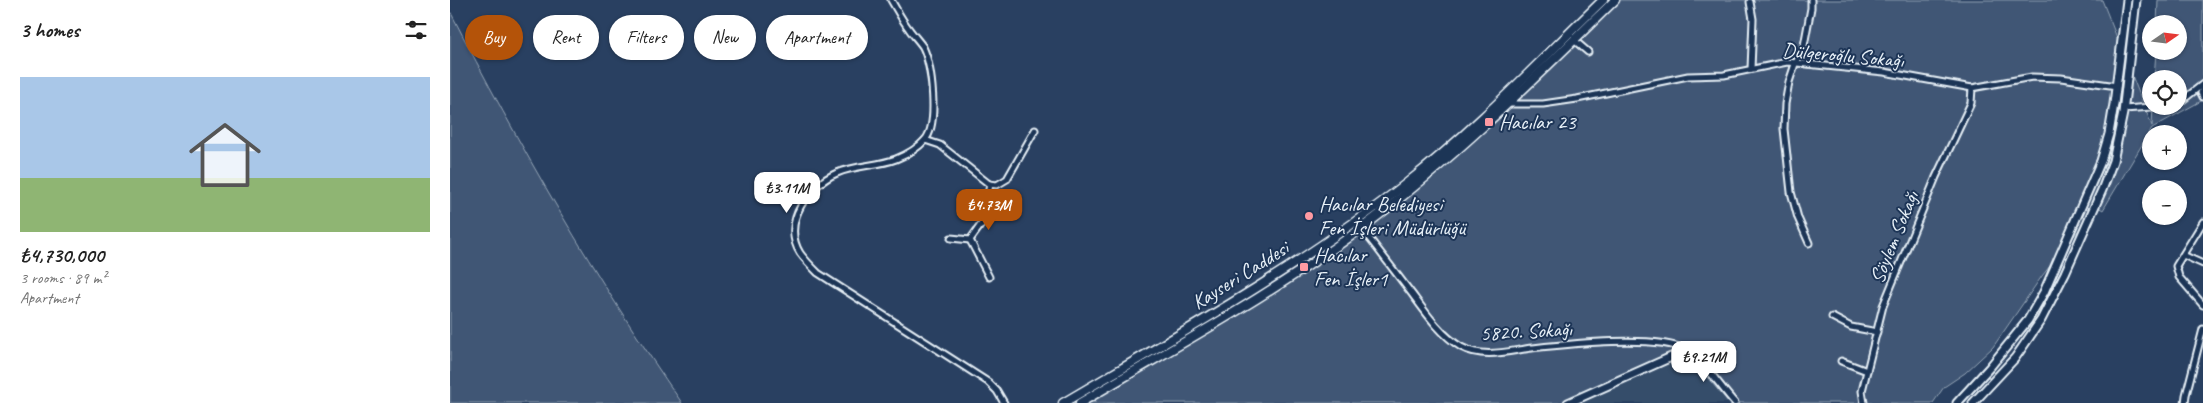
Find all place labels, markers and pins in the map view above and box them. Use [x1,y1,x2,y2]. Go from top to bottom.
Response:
place label: Hacılar 23 [1499,109,1577,135]
marker: Hacılar 23 [1483,116,1495,128]
pin: ₺3.11M [746,172,828,214]
pin: ₺4.73M [948,188,1030,231]
place label: Hacılar Belediyesi Fen İşleri Müdürlüğü [1319,191,1467,241]
marker: Hacılar Belediyesi Fen İşleri Müdürlüğü [1303,210,1315,222]
place label: Hacılar Fen İşler1 [1314,242,1389,292]
marker: Hacılar Fen İşler1 [1298,261,1310,273]
pin: ₺9.21M [1663,340,1745,383]

